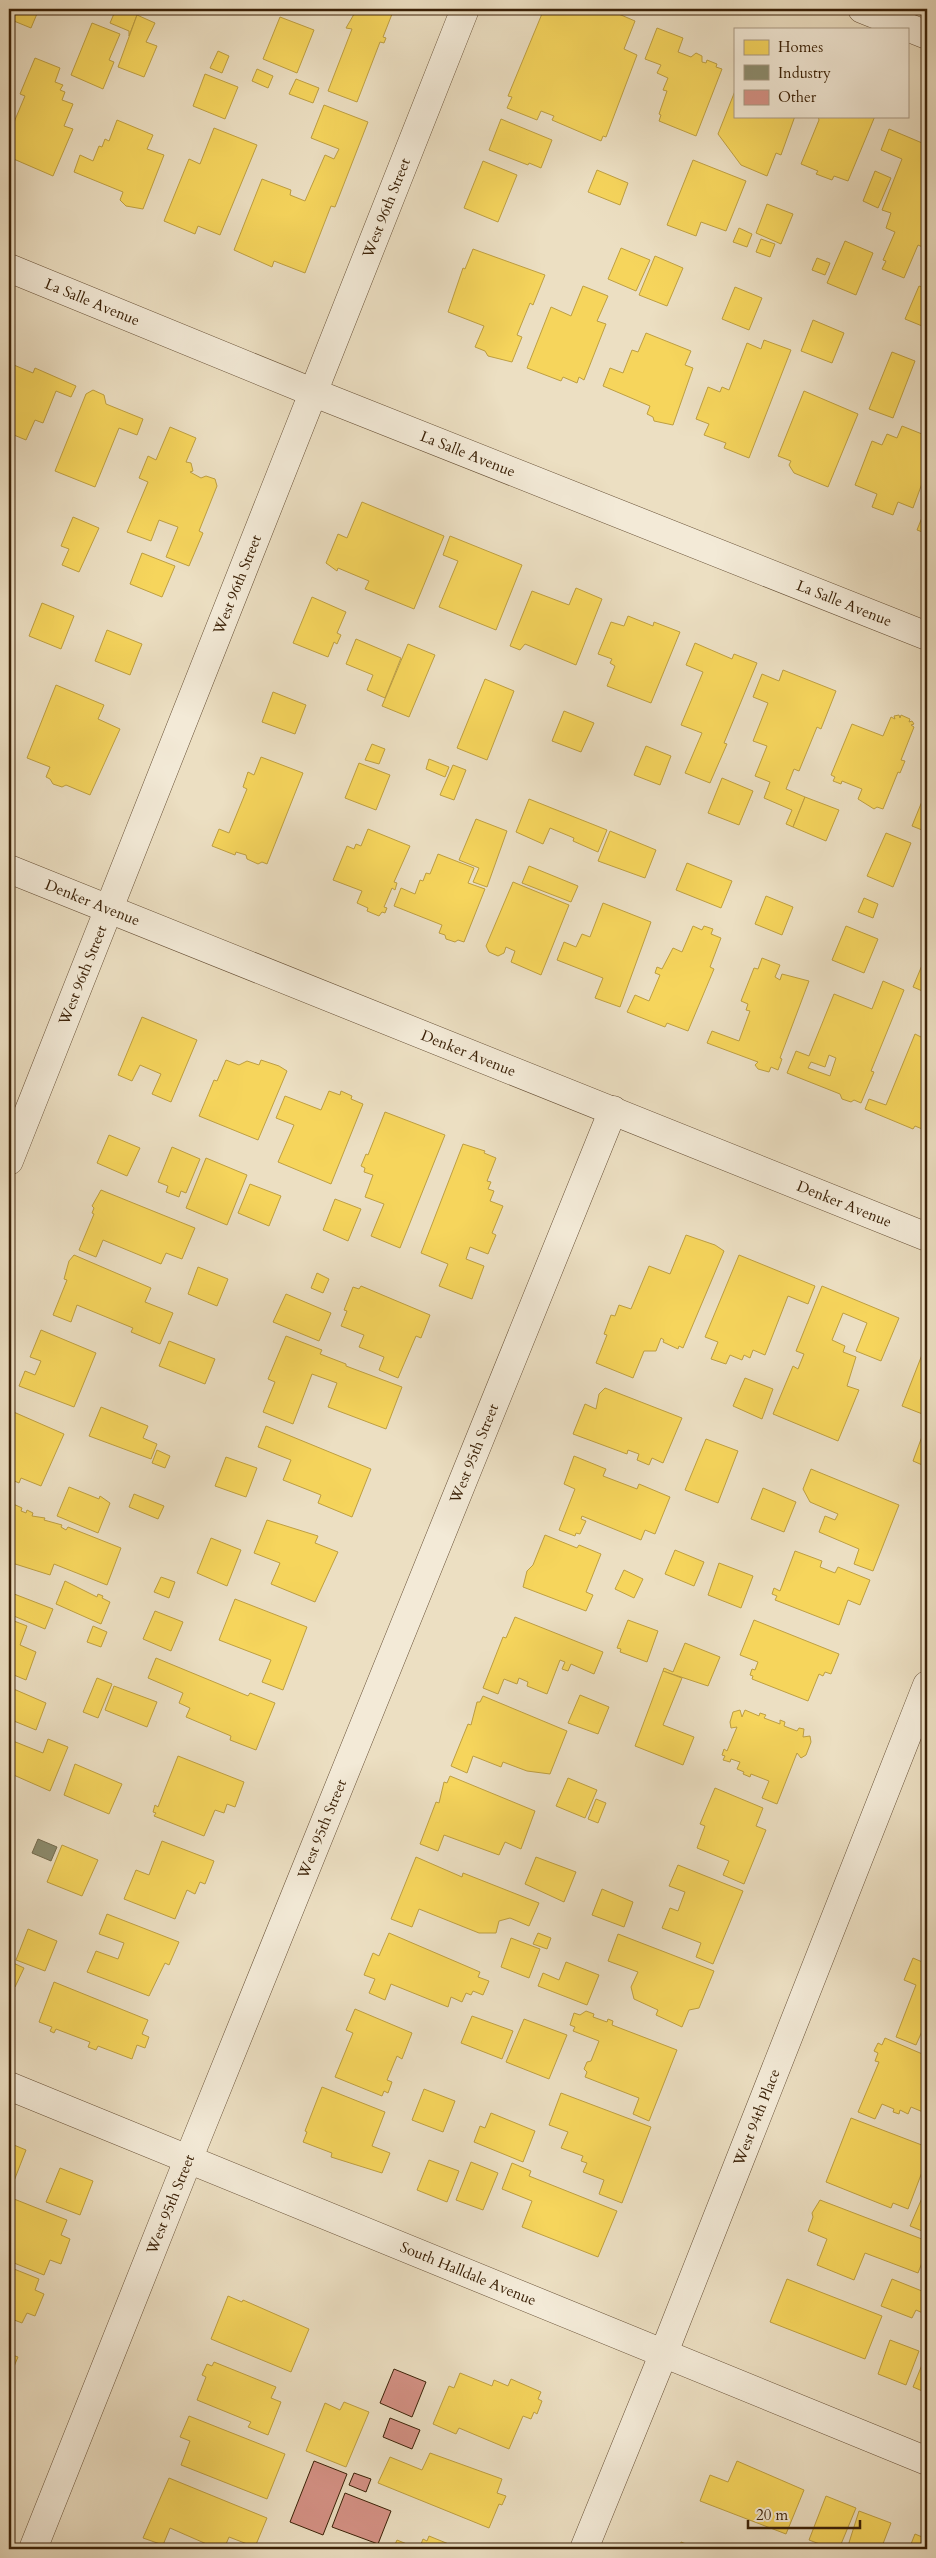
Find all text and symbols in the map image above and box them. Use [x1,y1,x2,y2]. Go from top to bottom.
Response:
legend [734,28,908,118]
text: Homes [778,37,823,57]
text: Industry [778,63,831,83]
text: Other [778,87,817,107]
street label: West 96th Street [357,155,415,262]
street label: La Salle Avenue [42,274,143,330]
street label: La Salle Avenue [417,426,518,482]
street label: West 96th Street [208,531,266,638]
street label: La Salle Avenue [794,575,895,631]
street label: Denker Avenue [42,874,143,931]
street label: West 96th Street [53,922,111,1029]
street label: Denker Avenue [418,1025,519,1081]
street label: Denker Avenue [794,1176,895,1232]
street label: West 95th Street [445,1400,503,1507]
street label: West 95th Street [293,1776,351,1883]
street label: West 94th Place [728,2066,785,2170]
street label: West 95th Street [141,2151,199,2258]
street label: South Halldale Avenue [397,2237,539,2310]
scale bar [748,2498,861,2530]
text: 20 m [756,2505,788,2525]

